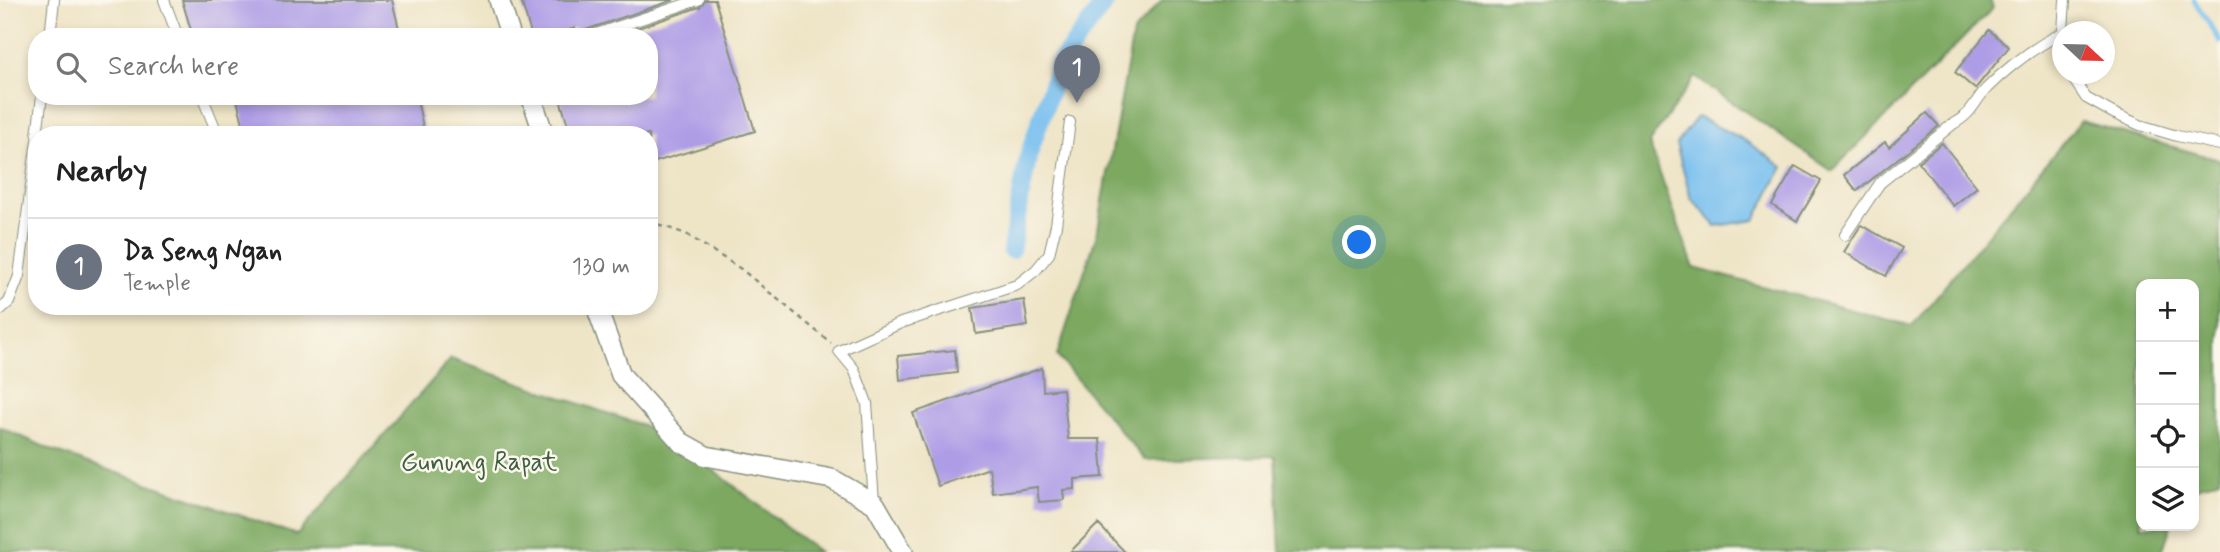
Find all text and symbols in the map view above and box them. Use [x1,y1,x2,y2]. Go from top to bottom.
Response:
north arrow [2052,21,2115,84]
search box [28,28,658,105]
pin: 1 [1054,45,1100,103]
icon: search [52,48,90,86]
text: Search here [108,50,239,84]
text: Nearby [56,152,147,191]
your location [1342,225,1376,259]
text: Da Seng Ngan [123,235,282,269]
text: 1 [74,252,84,282]
text: 130 m [572,252,630,282]
text: Temple [123,269,191,299]
map controls [2136,279,2199,531]
button: + [2136,279,2199,342]
button: − [2136,342,2199,405]
button: locate [2136,405,2199,468]
park label: Gunung Rapat [401,446,557,480]
button: layers [2136,468,2199,531]

